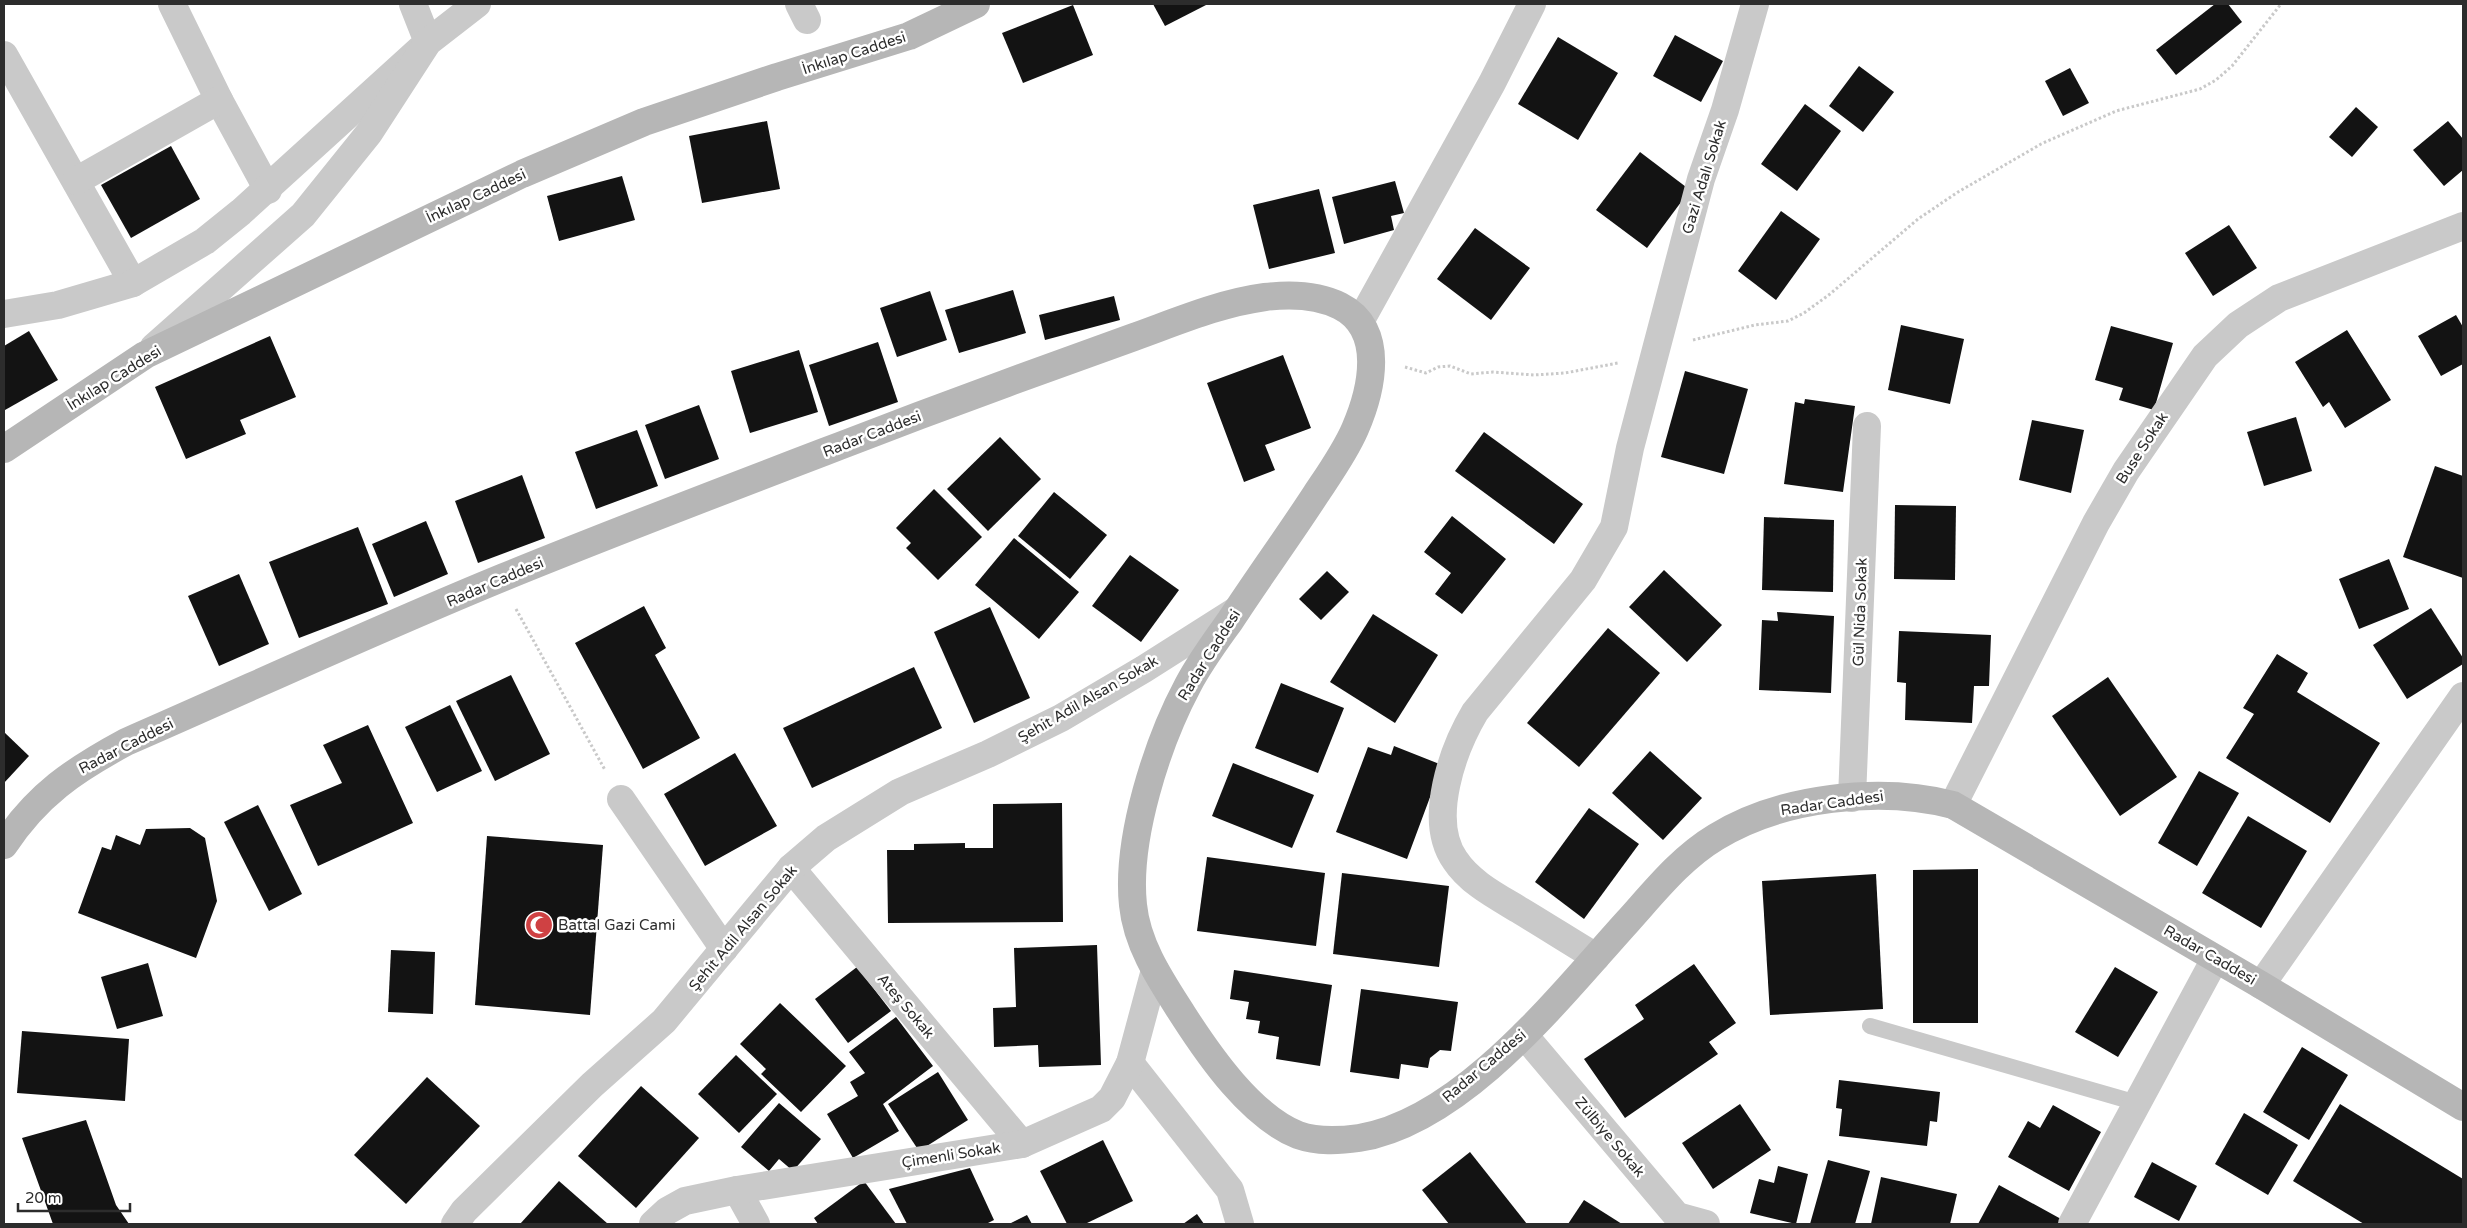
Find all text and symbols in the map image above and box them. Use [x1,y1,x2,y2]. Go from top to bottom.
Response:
street label: İnkılap Caddesi [800,28,908,78]
street label: Gazi Adalı Sokak [1678,118,1730,236]
street label: İnkılap Caddesi [423,165,529,227]
street label: İnkılap Caddesi [63,342,165,414]
street label: Radar Caddesi [820,407,924,461]
street label: Buse Sokak [2112,409,2172,487]
street label: Radar Caddesi [444,553,546,611]
street label: Gül Nida Sokak [1849,557,1871,667]
street label: Radar Caddesi [1174,606,1244,704]
street label: Şehit Adil Alsan Sokak [1015,652,1161,746]
street label: Radar Caddesi [76,714,176,778]
street label: Radar Caddesi [1779,787,1885,819]
street label: Şehit Adil Alsan Sokak [685,861,801,995]
mosque icon: Battal Gazi Cami [524,910,554,940]
place label: Battal Gazi Cami [558,916,675,934]
street label: Radar Caddesi [2161,921,2259,989]
street label: Ateş Sokak [874,970,938,1042]
street label: Radar Caddesi [1438,1026,1530,1106]
street label: Zülbiye Sokak [1571,1093,1649,1181]
street label: Çimenli Sokak [900,1138,1002,1172]
scale bar [18,1180,130,1212]
text: 20 m [25,1189,62,1207]

